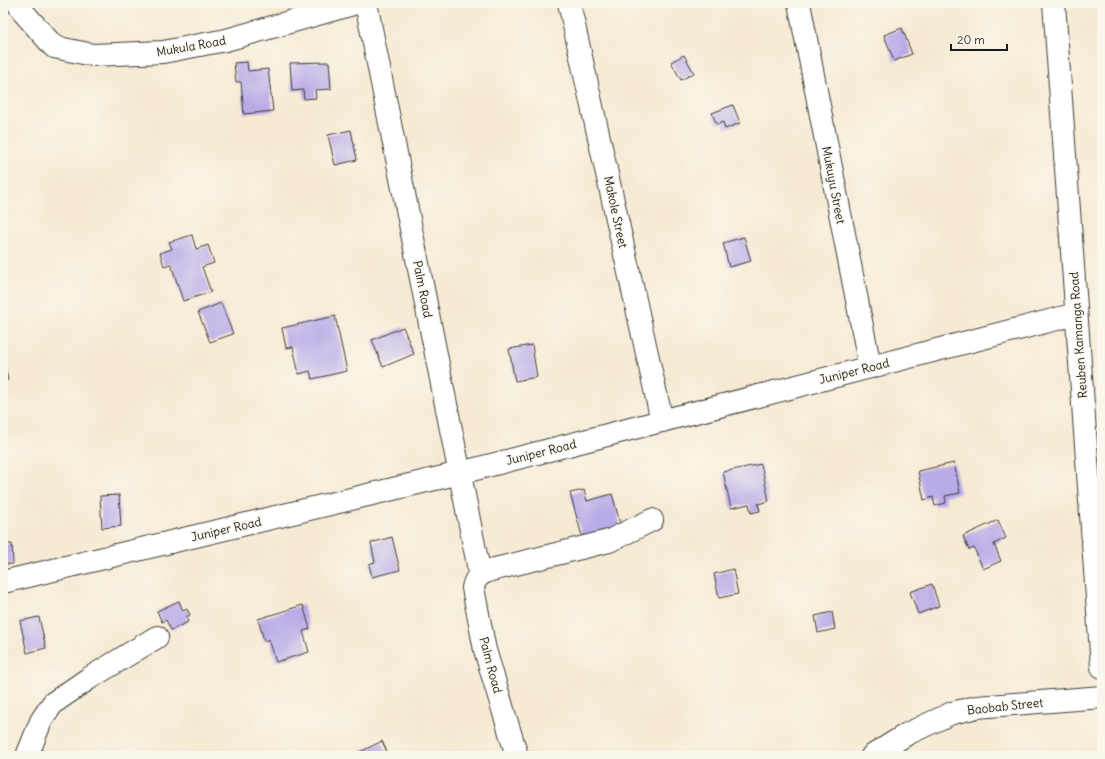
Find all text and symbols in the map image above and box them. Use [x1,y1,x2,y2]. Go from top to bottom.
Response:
scale bar [951,26,1007,52]
text: 20 m [957,32,985,47]
street label: Mukula Road [155,33,227,59]
street label: Mukuyu Street [819,145,849,225]
street label: Makole Street [601,175,631,249]
street label: Palm Road [410,259,436,319]
street label: Reuben Kamanga Road [1066,271,1090,399]
street label: Juniper Road [817,355,891,387]
street label: Juniper Road [504,436,578,468]
street label: Juniper Road [189,514,263,544]
street label: Palm Road [476,635,506,695]
street label: Baobab Street [966,695,1044,717]

